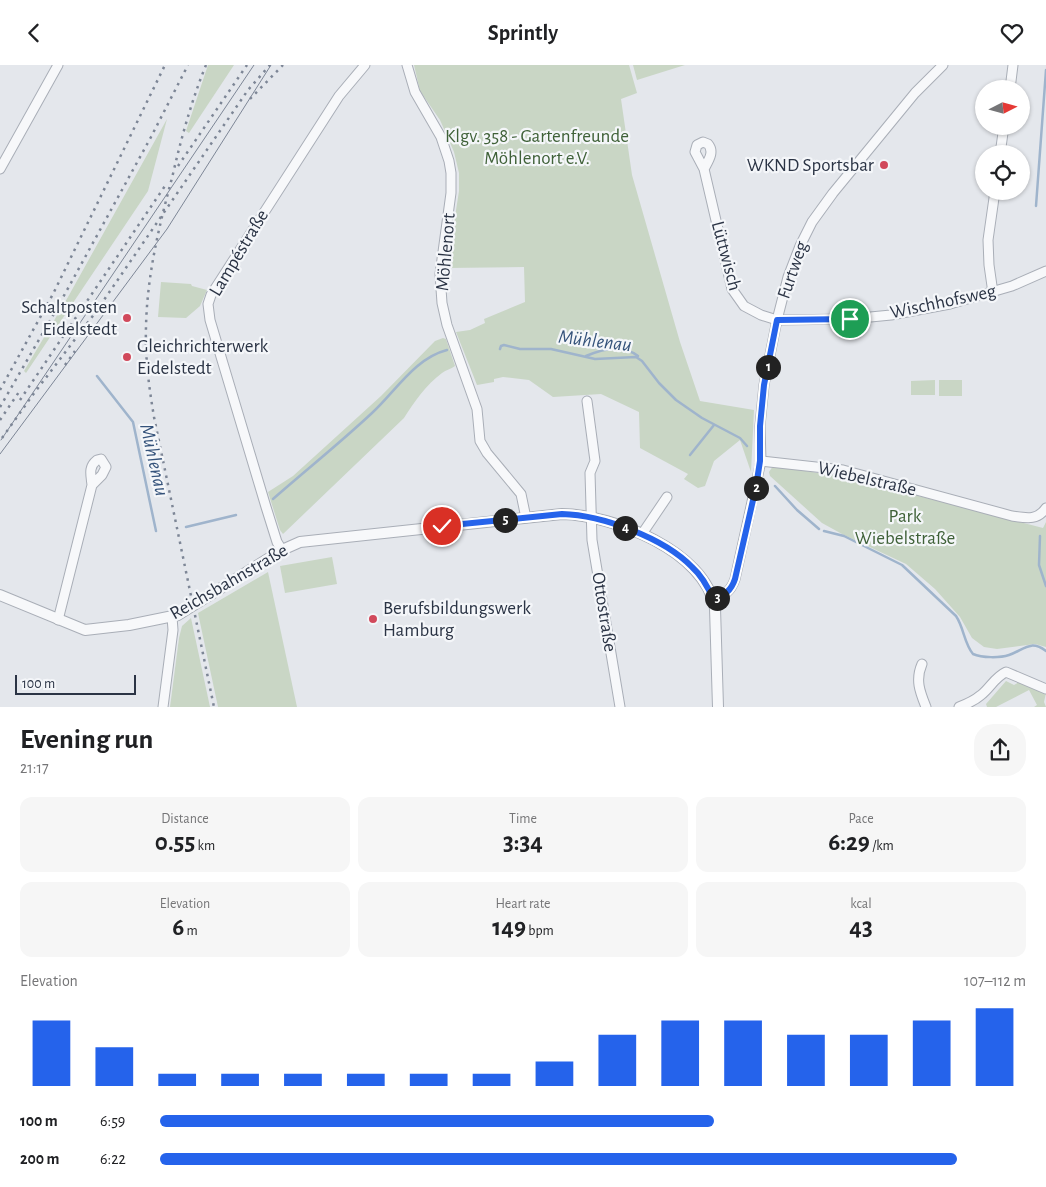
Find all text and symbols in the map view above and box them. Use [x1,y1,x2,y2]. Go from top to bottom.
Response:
icon: back [20,19,48,47]
icon: heart [998,19,1026,47]
text: Sprintly [488,22,558,44]
north arrow [975,80,1030,135]
map controls [975,80,1030,200]
park label: Klgv. 358 - Gartenfreunde Möhlenort e.V. [445,127,629,168]
button: locate [975,145,1030,200]
place label: WKND Sportsbar [747,156,874,175]
marker: WKND Sportsbar [878,159,890,171]
street label: Lampéstraße [206,206,272,300]
street label: Möhlenort [433,212,459,292]
street label: Lüttwisch [708,219,744,293]
street label: Furtweg [774,238,812,301]
street label: Wischhofsweg [888,281,998,322]
place label: Schaltposten Eidelstedt [21,298,117,339]
pin [829,298,871,340]
icon: arrive [836,305,864,333]
marker: Schaltposten Eidelstedt [121,312,133,324]
water label: Mühlenau [557,327,633,355]
place label: Gleichrichterwerk Eidelstedt [137,337,269,378]
marker: Gleichrichterwerk Eidelstedt [121,351,133,363]
pin: 1 [756,355,780,379]
text: 1 [766,360,771,374]
water label: Mühlenau [136,422,172,498]
street label: Wiebelstraße [816,458,918,500]
pin: 2 [744,475,768,501]
text: 2 [753,481,760,495]
pin [421,505,463,547]
pin: 5 [492,507,518,533]
park label: Park Wiebelstraße [855,507,955,548]
icon: check [428,512,456,540]
text: 5 [502,513,509,527]
pin: 4 [612,515,638,541]
text: 4 [622,521,629,535]
street label: Reichsbahnstraße [167,541,291,623]
street label: Ottostraße [588,571,620,653]
pin: 3 [704,585,730,611]
text: 3 [714,591,721,605]
place label: Berufsbildungswerk Hamburg [383,599,531,640]
marker: Berufsbildungswerk Hamburg [367,613,379,625]
scale bar [15,672,136,695]
text: 100 m [22,677,55,691]
button: share [974,724,1026,776]
text: Evening run [20,726,153,754]
text: 21:17 [20,760,49,776]
text: Distance [161,812,209,826]
text: Time [509,812,537,826]
text: Pace [848,812,874,826]
text: 0.55 [155,830,195,855]
text: 3:34 [503,830,543,855]
text: 6:29 [828,830,870,855]
text: km [195,839,215,853]
text: /km [870,839,894,853]
text: Elevation [160,897,210,911]
text: Heart rate [496,897,550,911]
text: kcal [850,897,872,911]
text: 6 [172,915,184,940]
text: 149 [492,915,526,940]
text: 43 [849,915,873,940]
text: m [184,924,198,938]
text: bpm [526,924,554,938]
text: Elevation [20,973,78,989]
text: 107–112 m [964,973,1026,989]
text: 100 m [20,1113,58,1129]
text: 6:59 [100,1113,125,1129]
text: 200 m [20,1151,60,1167]
text: 6:22 [100,1151,126,1167]

